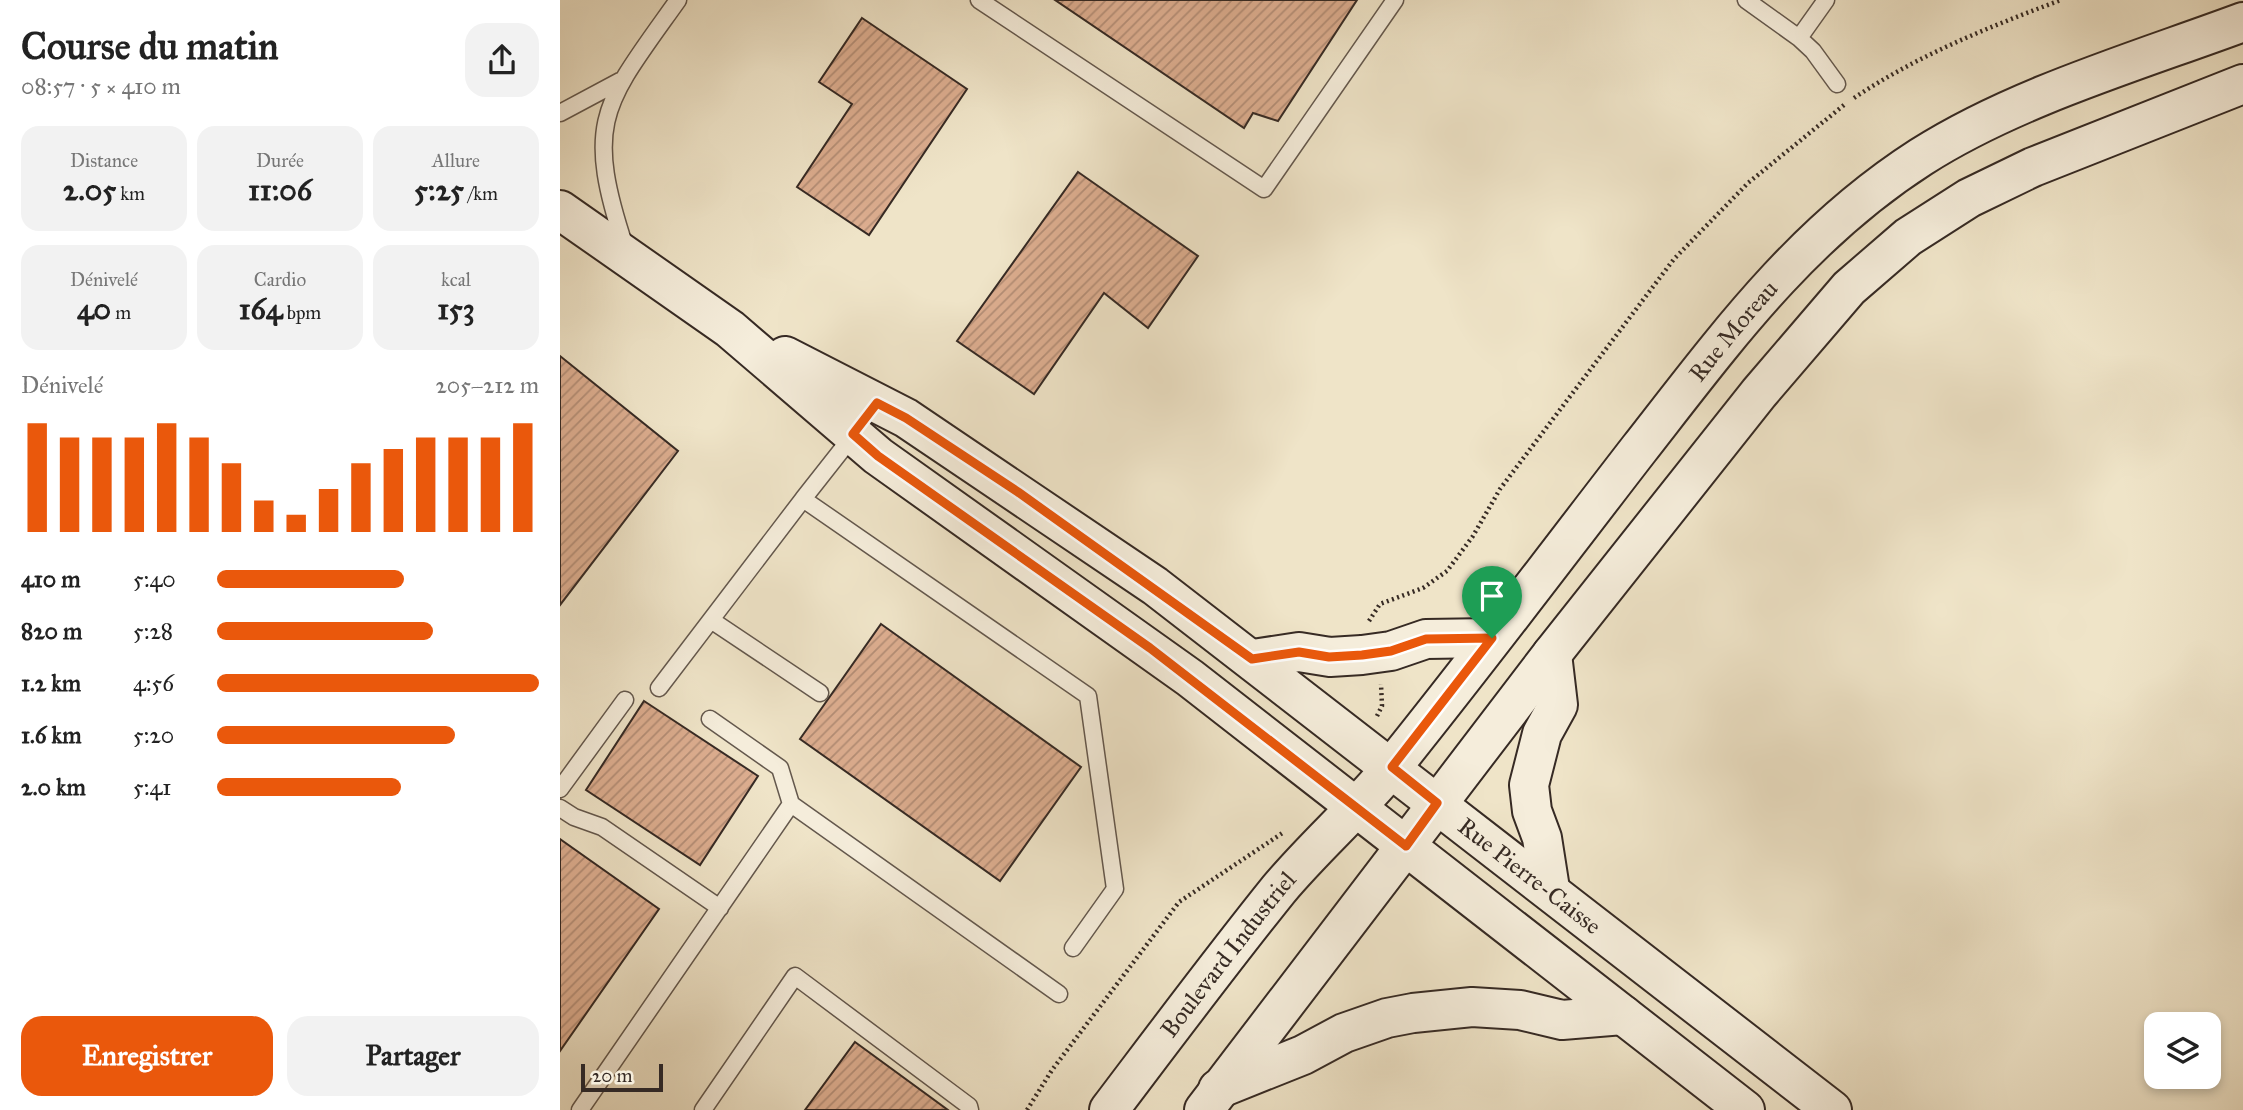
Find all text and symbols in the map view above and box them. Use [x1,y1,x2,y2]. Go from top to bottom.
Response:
text: Course du matin [21,23,279,69]
button: share [465,23,539,97]
text: 08:57 · 5 × 410 m [21,72,181,100]
text: Distance [70,149,138,172]
text: Durée [256,149,304,172]
text: Allure [432,149,480,172]
text: 2.05 [63,172,116,208]
text: 11:06 [248,172,312,208]
text: 5:25 [414,172,464,208]
text: km [116,182,145,205]
text: /km [464,182,498,205]
text: Dénivelé [70,268,138,291]
text: Cardio [254,268,306,291]
text: kcal [441,268,471,291]
street label: Rue Moreau [1682,274,1784,388]
text: 40 [77,291,111,327]
text: 164 [239,291,283,327]
text: 153 [437,291,475,327]
text: m [111,301,131,324]
text: bpm [283,301,321,324]
text: Dénivelé [21,371,103,399]
text: 205–212 m [435,371,539,399]
text: 410 m [21,565,80,593]
text: 5:40 [133,565,176,593]
pin [1462,566,1522,638]
icon: arrive [1473,577,1511,615]
text: 820 m [21,617,82,645]
text: 5:28 [133,617,173,645]
text: 1.2 km [21,669,81,697]
text: 4:56 [133,669,174,697]
text: 1.6 km [21,721,82,749]
text: 5:20 [133,721,174,749]
text: 2.0 km [21,773,86,801]
text: 5:41 [133,773,171,801]
street label: Rue Pierre-Caisse [1452,811,1607,941]
street label: Boulevard Industriel [1154,865,1303,1043]
map controls [2144,1012,2221,1089]
button: layers [2144,1012,2221,1089]
button: Enregistrer [21,1016,273,1096]
button: Partager [287,1016,539,1096]
scale bar [581,1061,663,1093]
text: 20 m [592,1064,633,1087]

